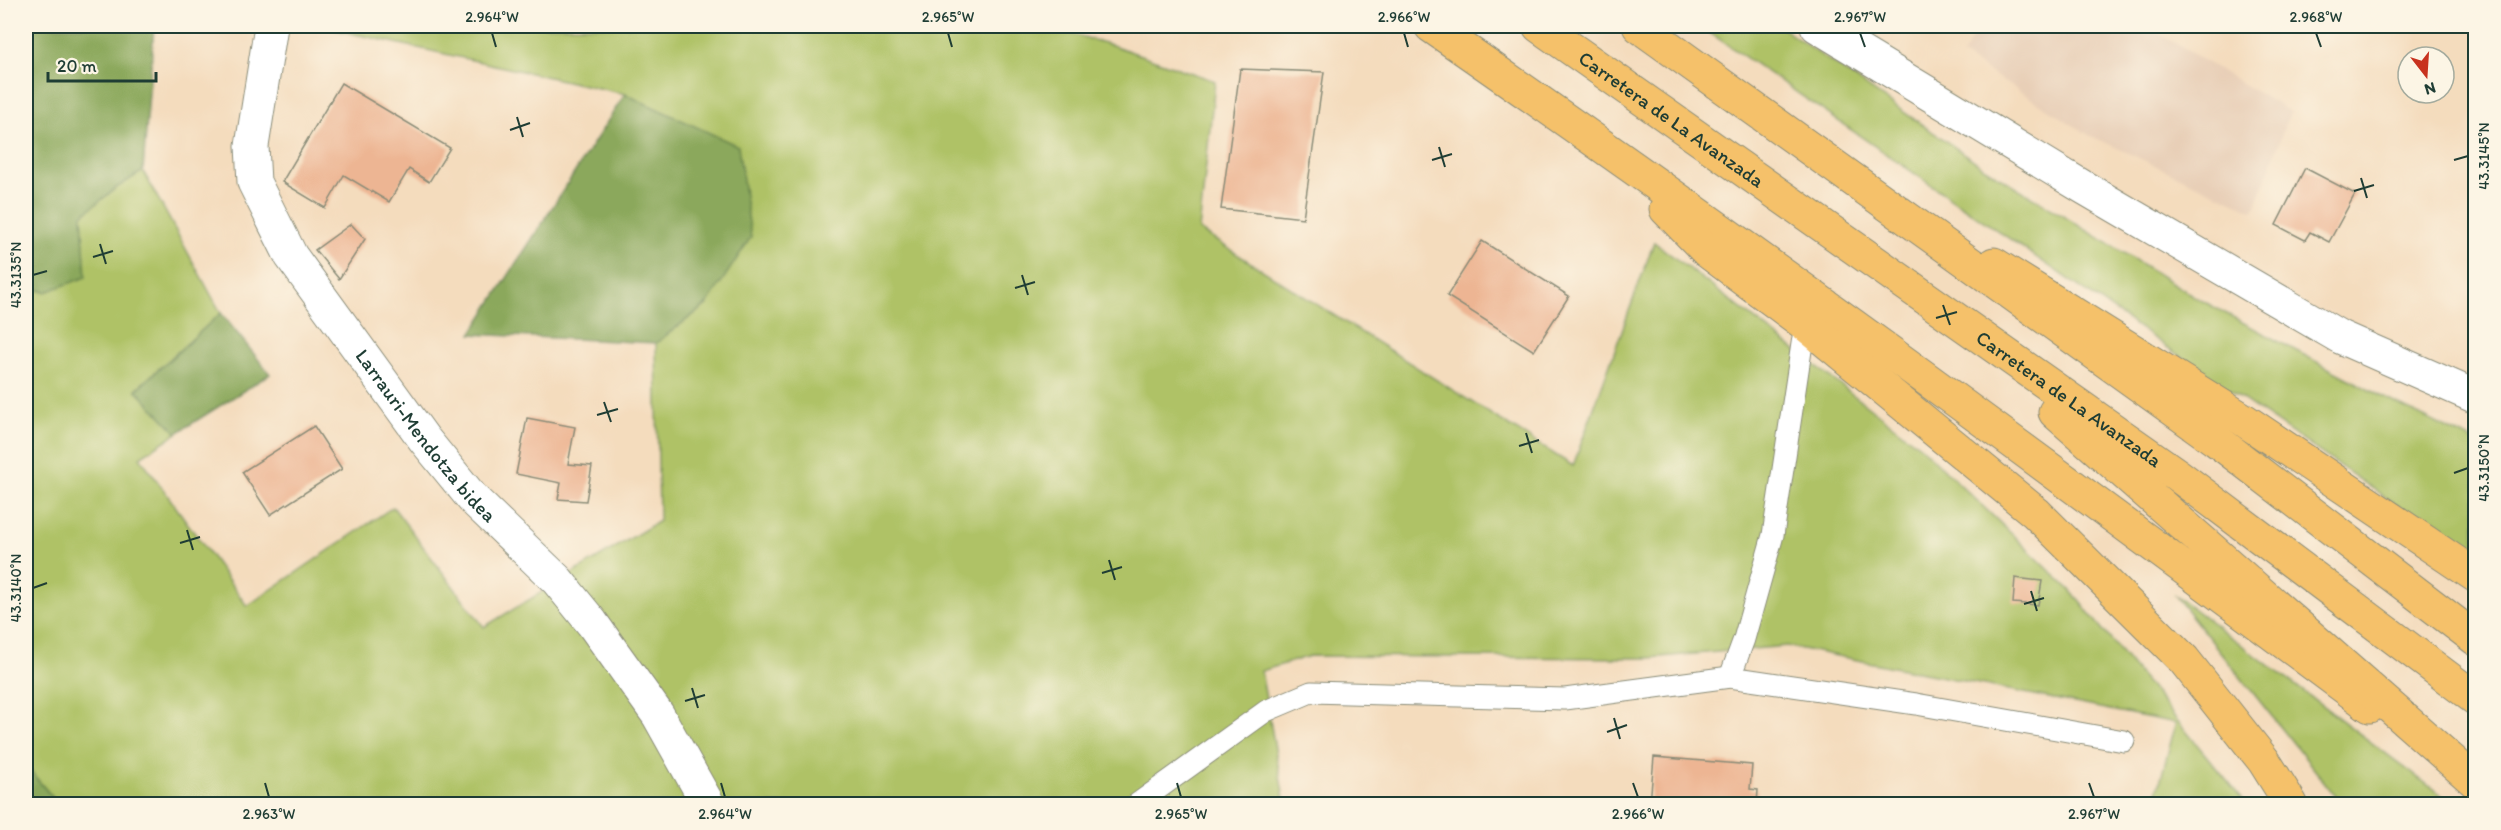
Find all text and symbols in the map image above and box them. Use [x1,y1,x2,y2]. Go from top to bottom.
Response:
text: 2.964°W [465,8,519,26]
text: 2.965°W [922,8,974,26]
text: 2.966°W [1378,8,1430,26]
text: 2.967°W [1834,8,1886,26]
text: 2.968°W [2290,8,2343,26]
scale bar [48,45,156,83]
north arrow [2396,45,2456,105]
street label: Carretera de La Avanzada [1574,46,1769,193]
text: 20 m [57,55,97,77]
text: N [2422,78,2438,100]
text: 43.3145°N [2475,122,2493,190]
text: 43.3135°N [7,242,25,308]
street label: Carretera de La Avanzada [1972,325,2167,473]
street label: Larrauri-Mendotza bidea [351,344,502,527]
text: 43.3150°N [2475,434,2493,502]
text: 43.3140°N [7,554,25,622]
text: 2.963°W [243,805,296,823]
text: 2.964°W [698,805,752,823]
text: 2.965°W [1155,805,1207,823]
text: 2.966°W [1612,805,1664,823]
text: 2.967°W [2068,805,2120,823]

